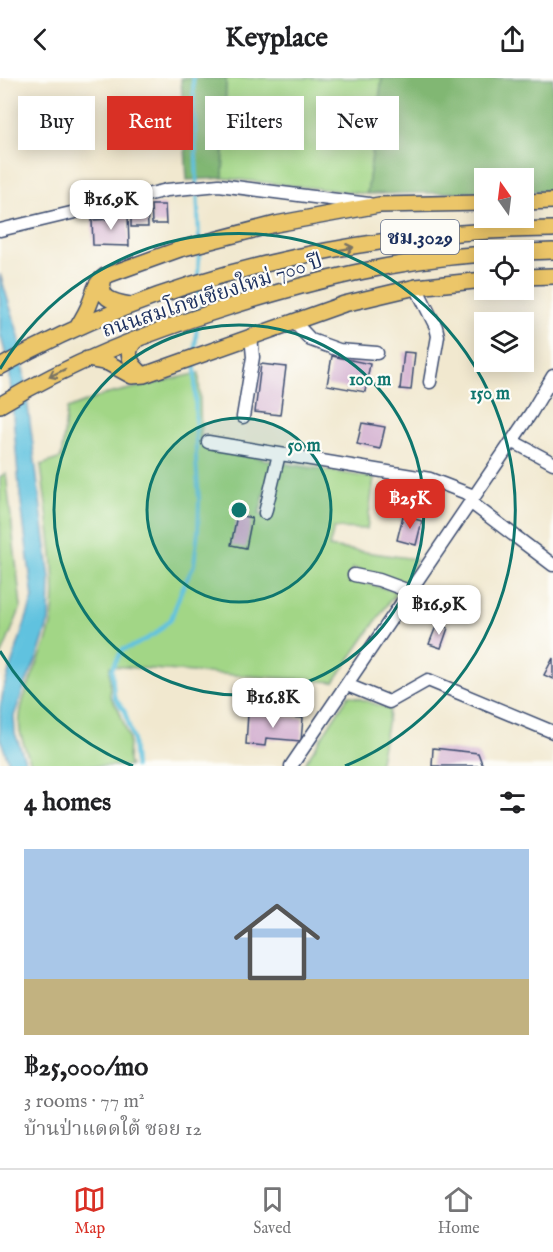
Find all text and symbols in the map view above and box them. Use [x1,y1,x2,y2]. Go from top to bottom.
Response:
text: Keyplace [225,22,328,56]
icon: back [24,23,57,56]
icon: share [496,23,529,56]
chip: Buy [18,96,95,150]
chip: Rent [107,96,193,150]
chip: Filters [205,96,304,150]
chip: New [316,96,399,150]
north arrow [474,168,534,228]
map controls [474,168,534,372]
pin: ฿16.9K [62,180,160,231]
text: ฿16.9K [84,187,138,212]
road number: ชม.3029 [381,220,459,254]
button: locate [474,240,534,300]
one-way arrow [335,243,355,254]
street label: ถนนสมโภชเชียงใหม่ 700 ปี [98,245,326,345]
button: layers [474,312,534,372]
one-way arrow [49,368,67,379]
text: 100 m [349,369,391,392]
text: 150 m [470,383,510,406]
text: 50 m [287,435,321,458]
pin: ฿25K [374,479,446,530]
text: ฿25K [389,486,431,511]
centre of rings [229,500,249,520]
pin: ฿16.9K [390,585,488,636]
text: ฿16.9K [412,592,466,617]
pin: ฿16.8K [224,678,322,729]
text: ฿16.8K [246,685,300,710]
text: 4 homes [24,786,111,819]
icon: filters [496,786,529,819]
icon: home [223,888,331,996]
text: ฿25,000/mo [24,1051,148,1084]
text: 3 rooms · 77 m² [24,1089,144,1114]
text: บ้านป่าแดดใต้ ซอย 12 [24,1117,202,1142]
tab: Map [73,1183,106,1239]
tab: Saved [253,1183,291,1239]
tab: Home [438,1183,480,1239]

